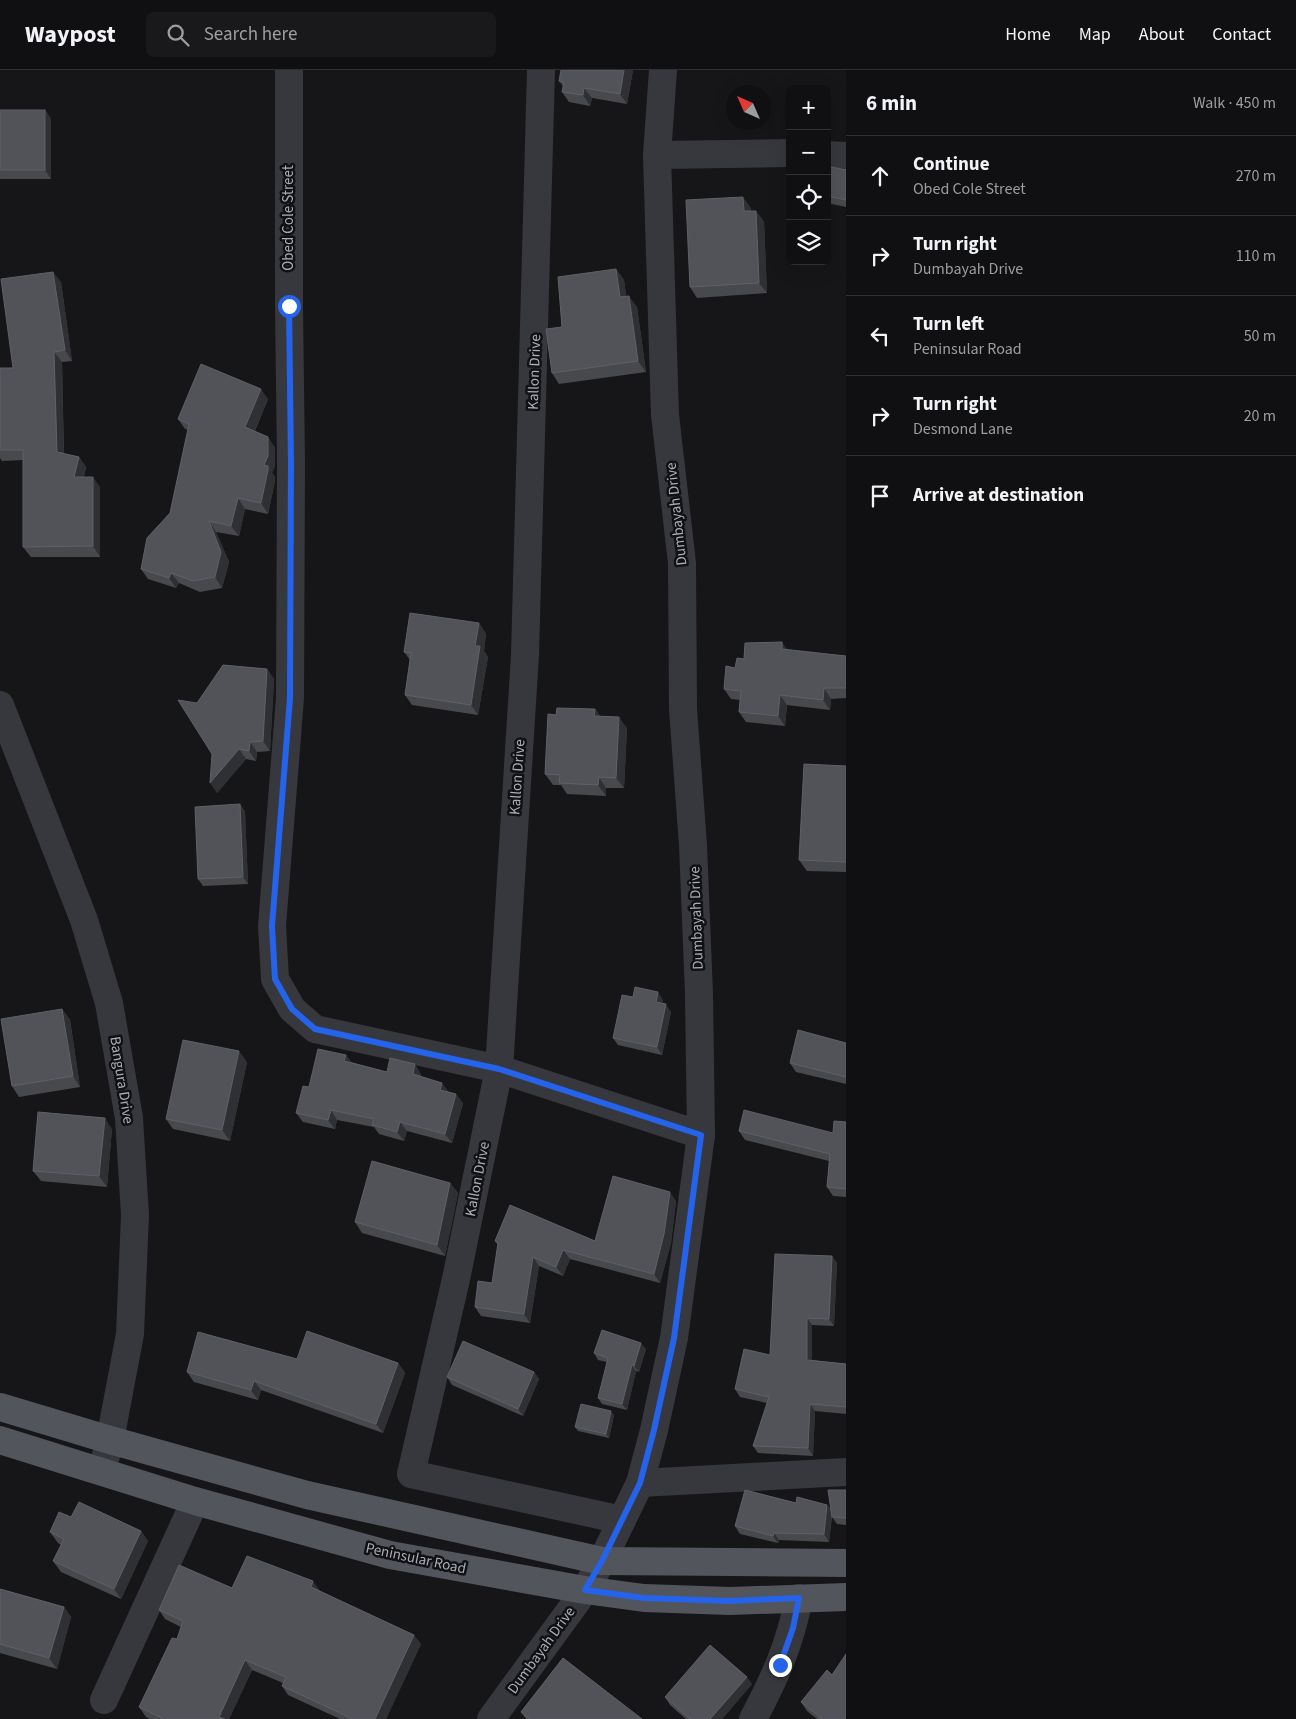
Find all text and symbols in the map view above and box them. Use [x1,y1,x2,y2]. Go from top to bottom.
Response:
search box [146,12,496,57]
text: Waypost [25,17,116,52]
icon: search [164,21,192,49]
text: Search here [204,21,297,48]
text: Home [1005,22,1051,47]
text: Map [1079,22,1111,47]
text: About [1139,22,1184,47]
text: Contact [1212,22,1271,47]
north arrow [726,85,771,130]
map controls [786,85,831,265]
button: + [786,85,831,130]
text: 6 min [866,88,917,118]
text: Walk · 450 m [1193,92,1276,114]
button: − [786,130,831,175]
text: Continue [913,151,990,178]
icon: ahead [866,162,894,190]
street label: Obed Cole Street [278,165,299,271]
text: 270 m [1236,165,1276,187]
button: locate [786,175,831,220]
text: Obed Cole Street [913,178,1026,200]
button: layers [786,220,831,265]
text: Turn right [913,231,997,258]
icon: right [866,242,894,270]
text: 110 m [1236,245,1276,267]
text: Dumbayah Drive [913,258,1023,280]
route start [278,295,301,318]
text: Turn left [913,311,984,338]
icon: left [866,322,894,350]
text: 50 m [1244,325,1276,347]
street label: Kallon Drive [523,334,546,410]
text: Peninsular Road [913,338,1022,360]
text: Turn right [913,391,997,418]
icon: right [866,402,894,430]
text: 20 m [1244,405,1276,427]
text: Desmond Lane [913,418,1013,440]
street label: Dumbayah Drive [661,461,692,566]
icon: arrive [866,482,894,510]
text: Arrive at destination [913,482,1084,509]
street label: Kallon Drive [504,739,531,816]
street label: Dumbayah Drive [684,866,709,970]
street label: Bangura Drive [104,1035,139,1125]
street label: Kallon Drive [460,1140,495,1218]
street label: Peninsular Road [364,1538,468,1579]
street label: Dumbayah Drive [503,1602,580,1698]
route end [769,1654,792,1677]

